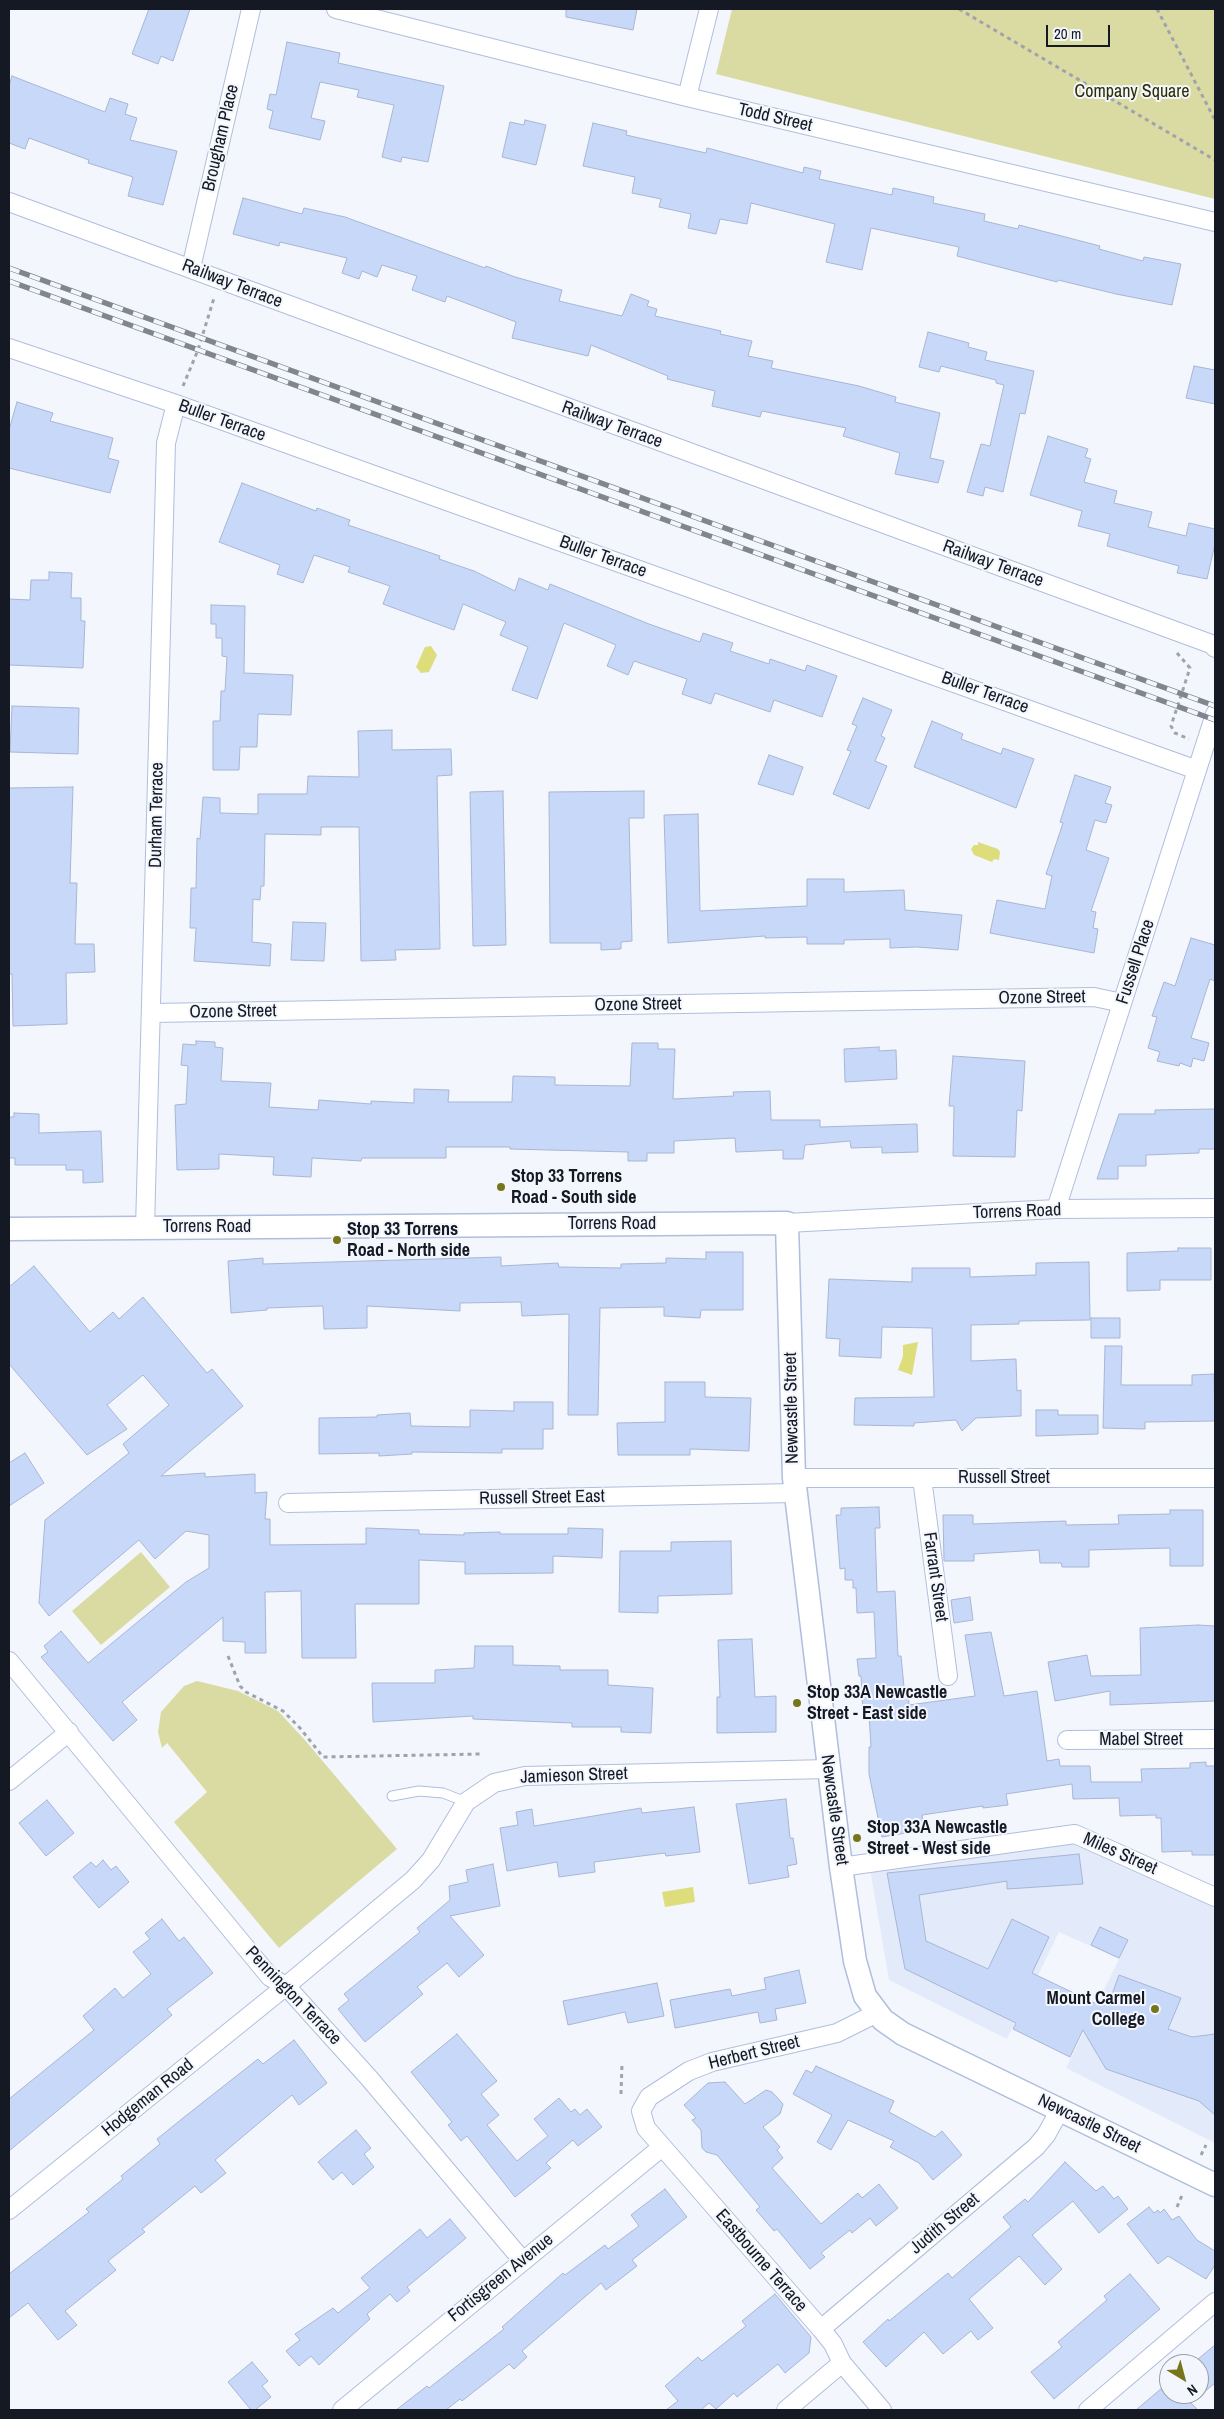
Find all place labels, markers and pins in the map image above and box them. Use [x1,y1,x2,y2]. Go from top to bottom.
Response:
place label: Stop 33 Torrens Road - South side [511,1166,636,1208]
marker: Stop 33 Torrens Road - South side [495,1181,507,1193]
place label: Stop 33 Torrens Road - North side [347,1219,470,1262]
marker: Stop 33 Torrens Road - North side [331,1234,343,1246]
place label: Stop 33A Newcastle Street - East side [807,1682,947,1725]
marker: Stop 33A Newcastle Street - East side [791,1697,803,1709]
place label: Stop 33A Newcastle Street - West side [867,1817,1007,1860]
marker: Stop 33A Newcastle Street - West side [851,1832,863,1844]
place label: Mount Carmel College [1047,1988,1145,2030]
marker: Mount Carmel College [1149,2003,1161,2015]

